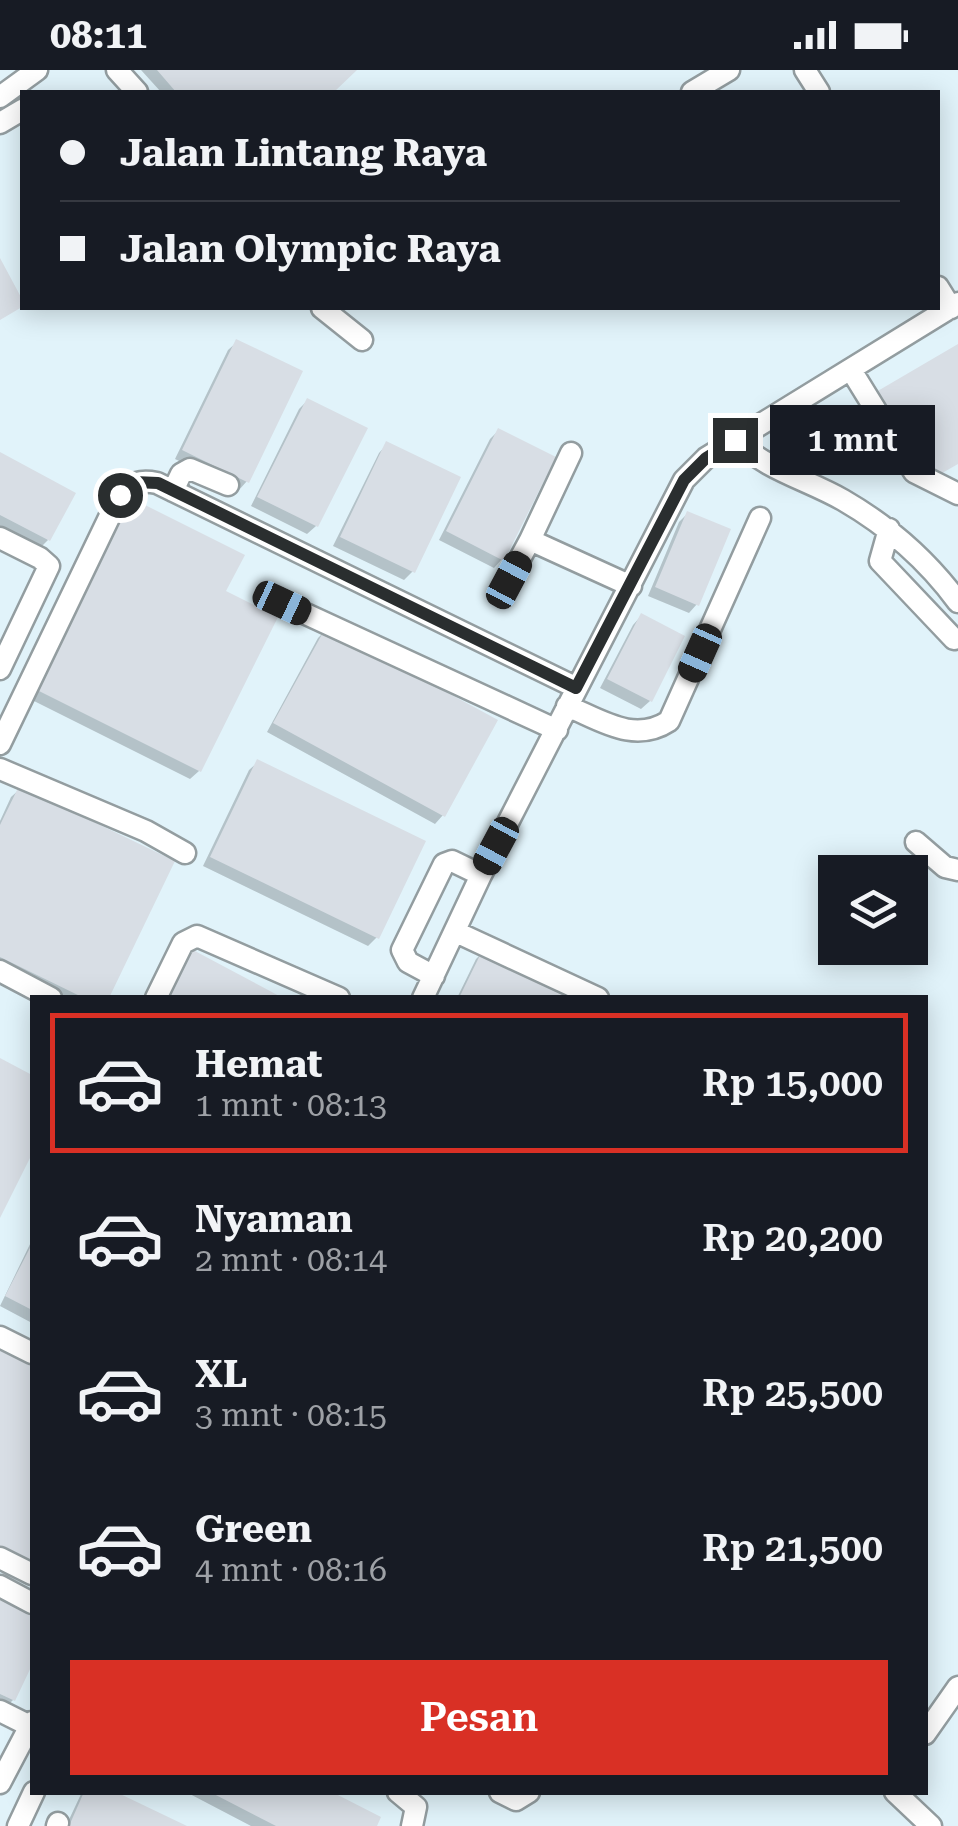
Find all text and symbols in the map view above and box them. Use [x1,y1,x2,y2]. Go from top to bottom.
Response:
text: 08:11 [50,13,147,57]
text: Jalan Lintang Raya [120,131,487,175]
text: Jalan Olympic Raya [120,227,501,271]
callout: 1 mnt [770,405,935,475]
route end [713,418,758,463]
text: 1 mnt [807,421,898,459]
route start [98,473,143,518]
car [482,546,536,614]
car [248,577,316,629]
car [674,619,726,687]
car [469,812,523,880]
map controls [818,855,928,965]
button: layers [818,855,928,965]
icon: car [75,1038,165,1128]
text: Hemat [195,1042,323,1086]
text: Rp 15,000 [702,1061,883,1105]
text: 1 mnt · 08:13 [195,1086,387,1124]
icon: car [75,1193,165,1283]
text: Nyaman [195,1197,353,1241]
text: Rp 20,200 [702,1216,883,1260]
text: 2 mnt · 08:14 [195,1241,387,1279]
icon: car [75,1348,165,1438]
text: XL [195,1352,247,1396]
text: Rp 25,500 [702,1371,883,1415]
text: 3 mnt · 08:15 [195,1396,387,1434]
icon: car [75,1503,165,1593]
text: Green [195,1507,312,1551]
text: Rp 21,500 [702,1526,883,1570]
text: 4 mnt · 08:16 [195,1551,387,1589]
button: Pesan [70,1660,888,1775]

